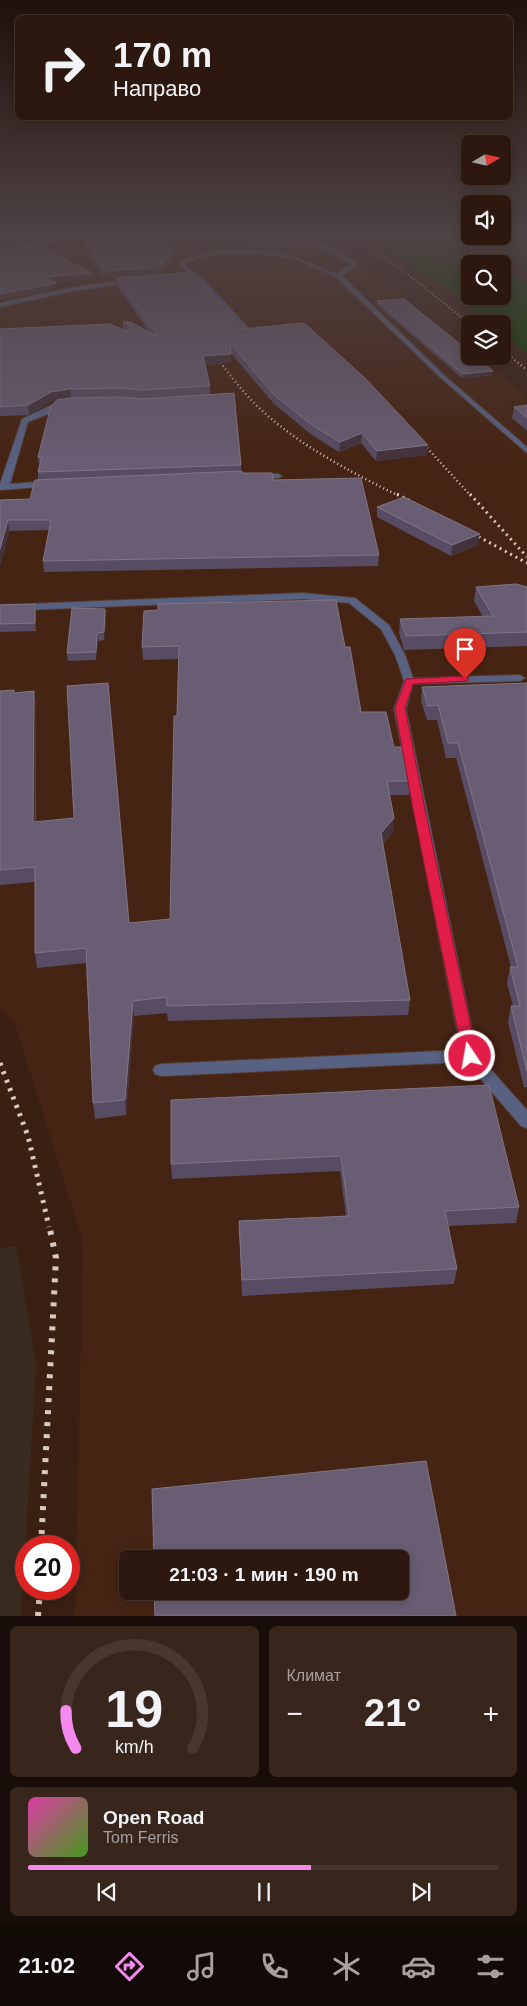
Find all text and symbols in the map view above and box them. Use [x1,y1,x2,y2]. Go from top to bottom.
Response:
icon: right [30,35,95,100]
text: 170 m [113,35,212,74]
text: Направо [113,76,201,101]
north arrow [461,135,511,185]
map controls [461,135,511,365]
button: sound [461,195,511,245]
button: search [461,255,511,305]
button: layers [461,315,511,365]
pin [444,628,486,679]
icon: arrive [451,635,479,663]
position arrow [443,1029,495,1081]
speed limit sign: 20 [15,1535,80,1600]
text: 21:03 · 1 мин · 190 m [169,1564,359,1585]
text: Климат [287,1667,341,1684]
text: 19 [105,1680,163,1738]
text: 21° [364,1692,421,1734]
text: − [287,1698,303,1729]
text: + [483,1698,499,1729]
text: km/h [115,1737,154,1757]
text: Open Road [103,1807,204,1828]
text: Tom Ferris [103,1829,179,1846]
icon: previous [93,1878,121,1906]
icon: pause [250,1878,278,1906]
icon: next [407,1878,435,1906]
icon: directions [112,1949,147,1984]
icon: music [184,1949,219,1984]
icon: phone [257,1949,292,1984]
icon: climate [329,1949,364,1984]
icon: car [401,1949,436,1984]
icon: filters [473,1949,508,1984]
text: 21:02 [19,1953,75,1978]

